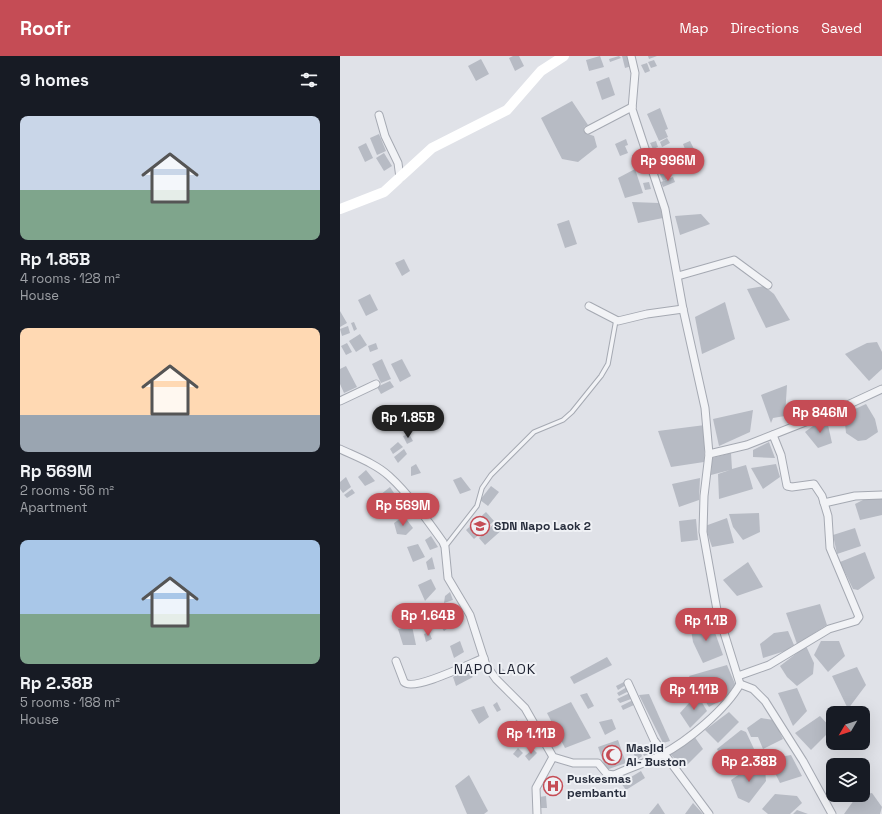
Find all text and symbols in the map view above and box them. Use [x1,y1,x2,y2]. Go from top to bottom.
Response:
text: Roofr [20,16,71,41]
text: Map [679,19,709,37]
text: Directions [731,19,799,37]
text: Saved [821,19,862,37]
text: 9 homes [20,69,89,91]
icon: filters [298,69,320,91]
icon: home [134,142,206,214]
pin: Rp 996M [631,148,705,182]
text: Rp 996M [640,152,696,169]
text: Rp 1.85B [20,248,90,270]
text: 4 rooms · 128 m² [20,270,120,287]
text: House [20,287,59,304]
icon: home [134,354,206,426]
pin: Rp 846M [783,400,857,434]
text: Rp 846M [792,404,848,421]
pin: Rp 1.85B [367,405,449,439]
text: Rp 1.85B [381,409,435,426]
text: Rp 569M [20,460,92,482]
text: 2 rooms · 56 m² [20,482,114,499]
pin: Rp 569M [366,493,440,527]
text: Rp 569M [375,497,431,514]
text: Apartment [20,499,88,516]
school or university icon: SDN Napo Laok 2 [469,515,491,537]
place label: SDN Napo Laok 2 [494,518,591,534]
icon: home [134,566,206,638]
pin: Rp 1.64B [387,603,469,637]
text: Rp 1.64B [401,607,455,624]
pin: Rp 1.1B [669,608,743,642]
text: Rp 1.1B [684,612,728,629]
district label: NAPO LAOK [454,660,536,678]
text: Rp 2.38B [20,672,93,694]
pin: Rp 1.11B [653,677,735,711]
text: Rp 1.11B [669,681,719,698]
text: 5 rooms · 188 m² [20,694,120,711]
north arrow [826,706,870,750]
map controls [826,706,870,802]
text: House [20,711,59,728]
pin: Rp 1.11B [490,721,572,755]
text: Rp 1.11B [506,725,556,742]
place label: Masjid Al- Buston [626,740,686,770]
mosque icon: Masjid Al- Buston [601,744,623,766]
pin: Rp 2.38B [708,749,790,783]
text: Rp 2.38B [721,753,777,770]
button: layers [826,758,870,802]
place label: Puskesmas pembantu [567,771,631,801]
hospital icon: Puskesmas pembantu [542,775,564,797]

